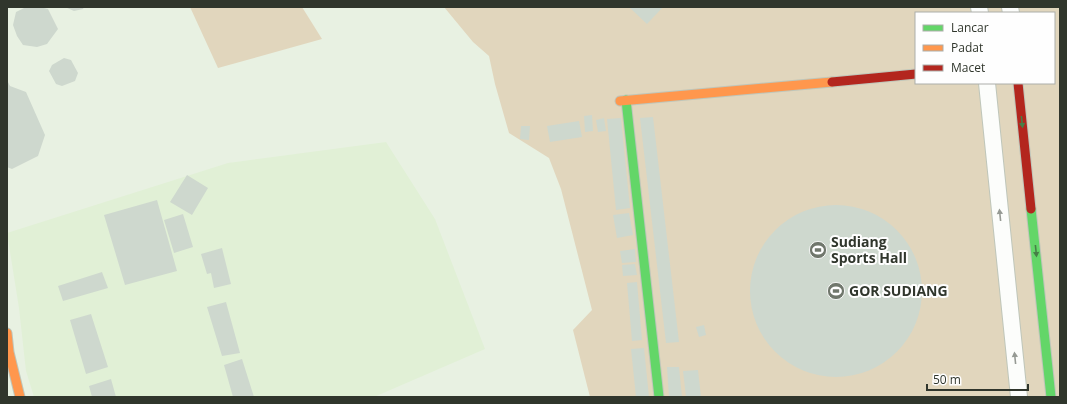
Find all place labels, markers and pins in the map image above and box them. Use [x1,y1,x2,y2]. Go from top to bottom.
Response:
place label: Sudiang Sports Hall [831,232,907,267]
sports icon: Sudiang Sports Hall [808,240,828,260]
sports icon: GOR SUDIANG [826,281,846,301]
place label: GOR SUDIANG [849,281,948,300]

